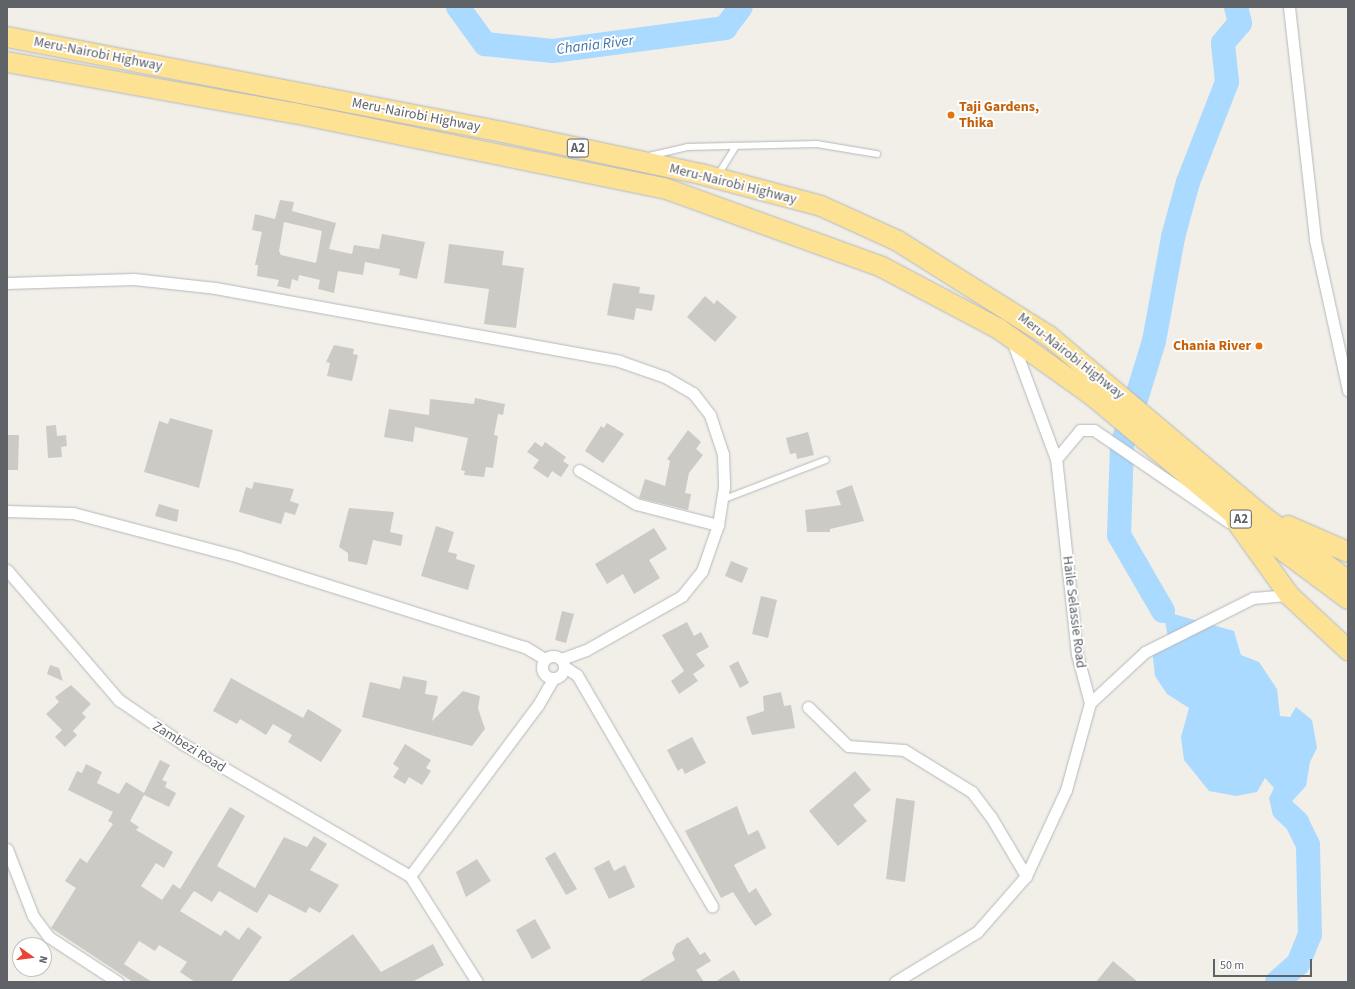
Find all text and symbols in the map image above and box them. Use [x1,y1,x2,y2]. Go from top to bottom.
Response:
water label: Chania River [555,31,635,59]
street label: Meru-Nairobi Highway [32,33,164,75]
street label: Meru-Nairobi Highway [350,94,482,136]
place label: Taji Gardens, Thika [959,99,1039,132]
marker: Taji Gardens, Thika [946,110,956,120]
road number: A2 [566,137,590,159]
street label: Meru-Nairobi Highway [668,160,798,208]
street label: Meru-Nairobi Highway [1014,309,1128,403]
place label: Chania River [1173,338,1251,354]
marker: Chania River [1254,341,1264,351]
road number: A2 [1229,508,1253,530]
street label: Haile Selassie Road [1059,555,1089,669]
street label: Zambezi Road [149,718,229,776]
north arrow [12,937,52,977]
scale bar [1215,951,1314,977]
text: N [35,954,51,965]
text: 50 m [1220,957,1244,974]

